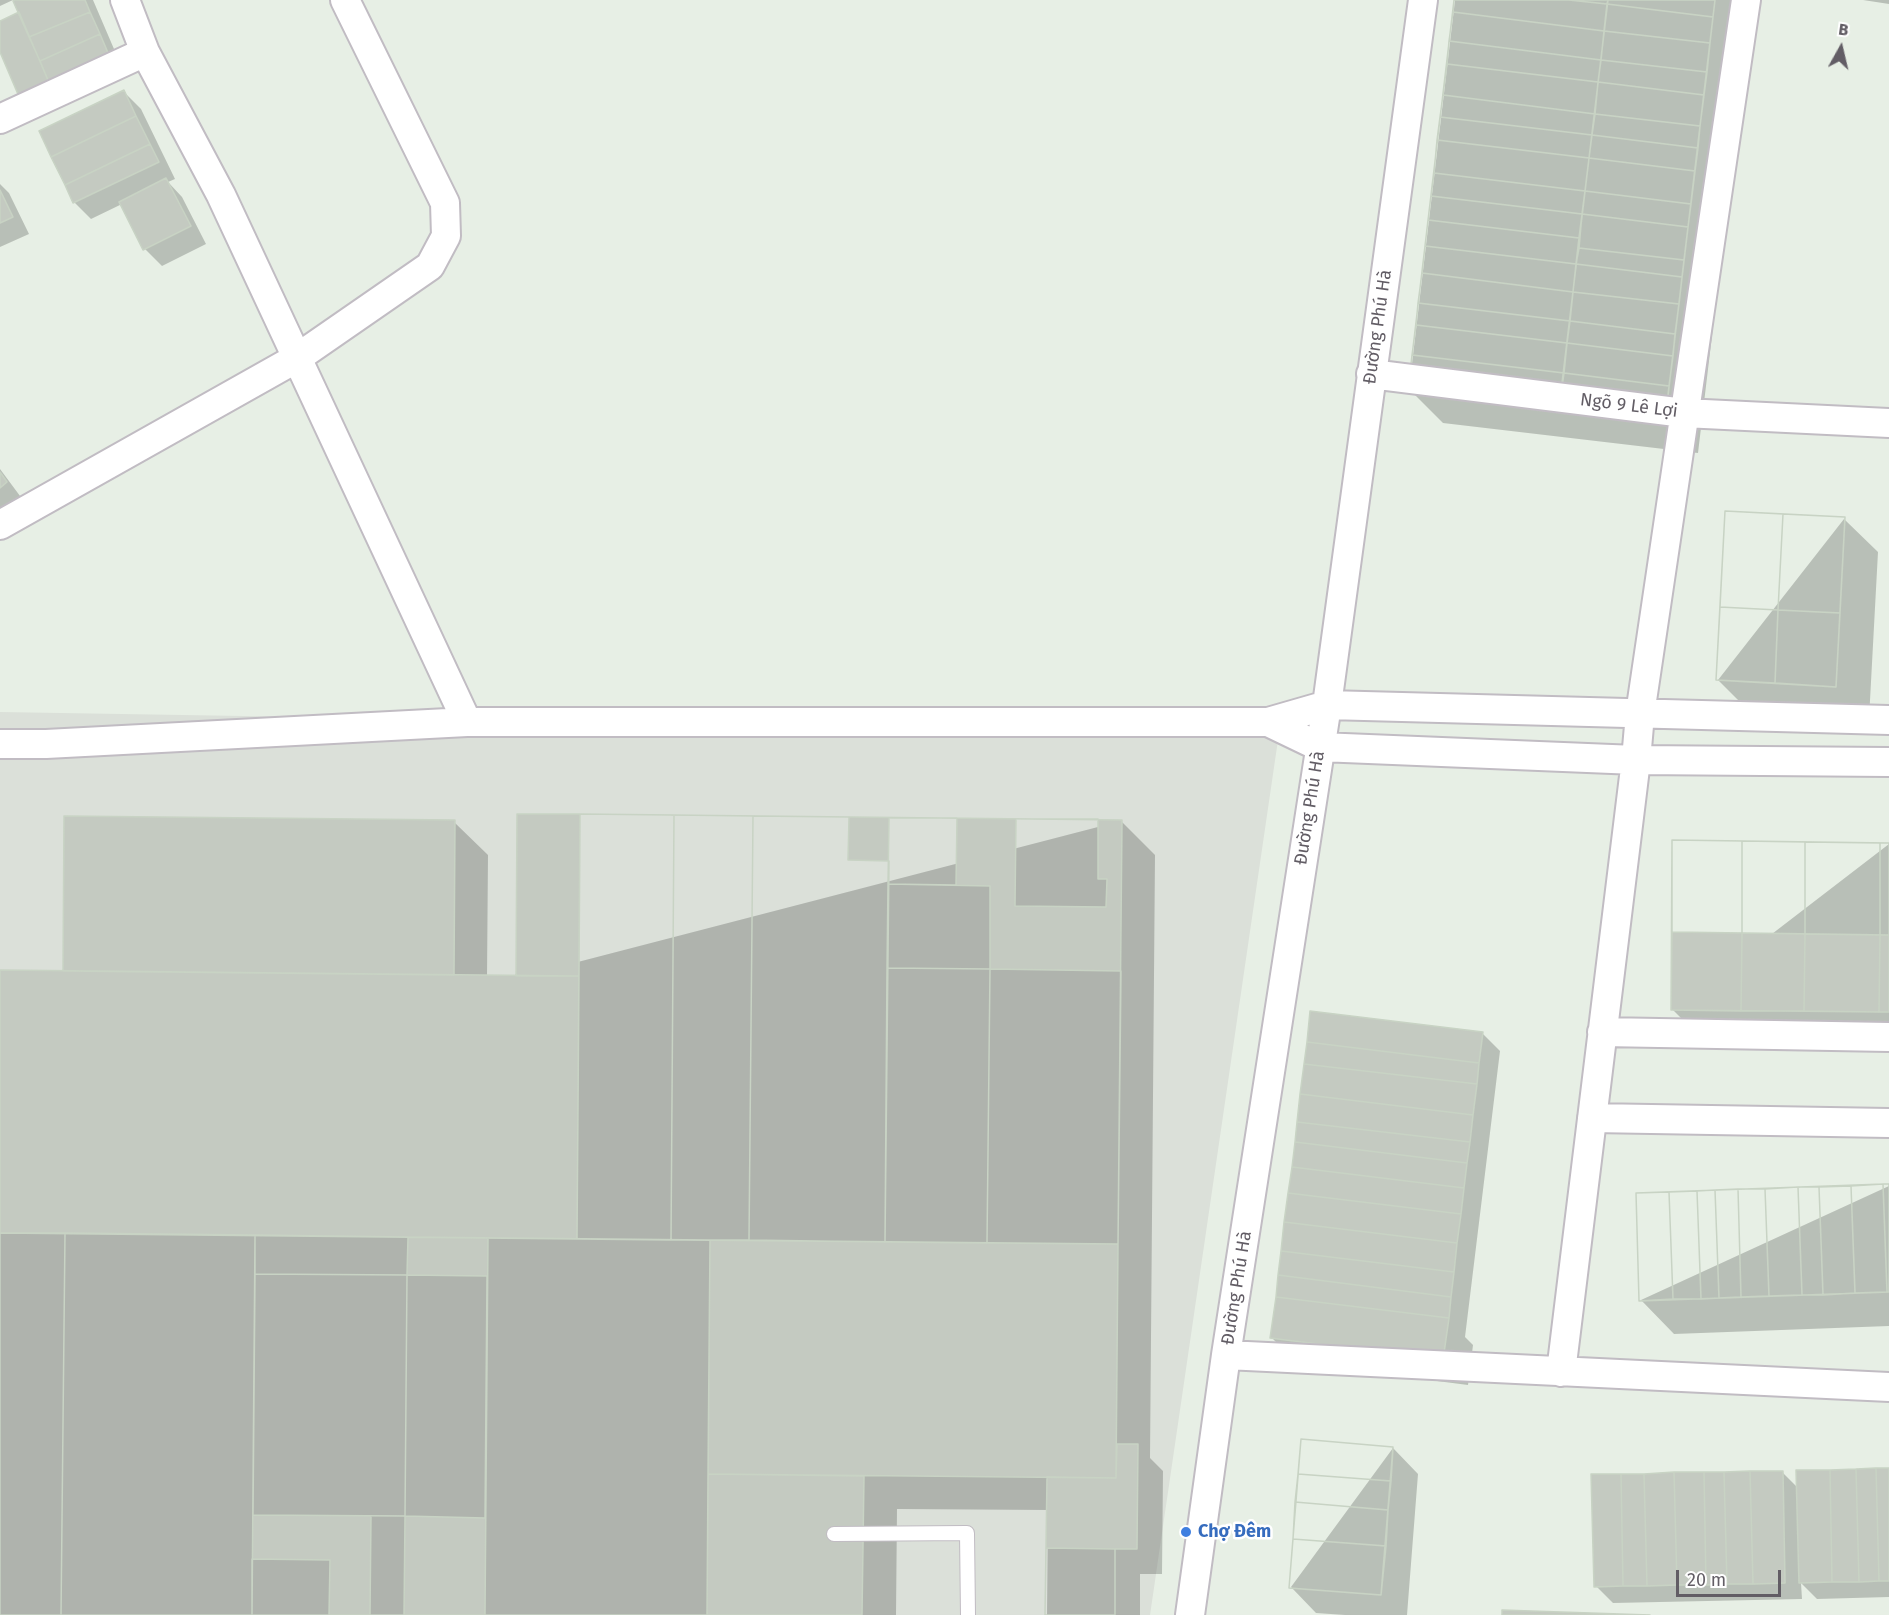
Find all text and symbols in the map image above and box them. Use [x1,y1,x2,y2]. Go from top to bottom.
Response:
north arrow [1811,18,1871,78]
text: B [1837,20,1850,40]
street label: Đường Phú Hà [1359,268,1397,386]
street label: Ngõ 9 Lê Lợi [1579,389,1679,423]
street label: Đường Phú Hà [1290,749,1330,867]
street label: Đường Phú Hà [1217,1229,1257,1347]
place label: Chợ Đêm [1198,1521,1271,1543]
marker: Chợ Đêm [1179,1525,1193,1539]
scale bar [1679,1558,1784,1596]
text: 20 m [1687,1569,1726,1591]

